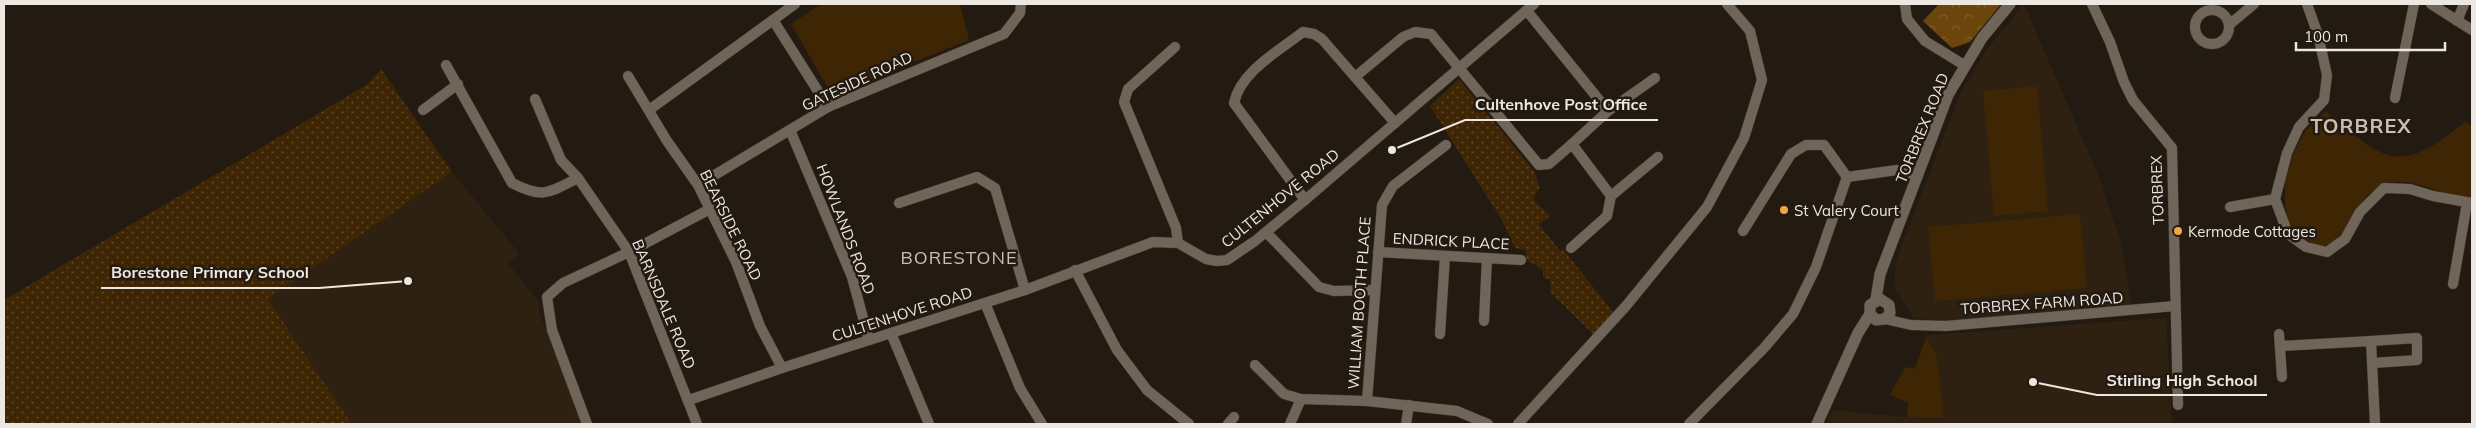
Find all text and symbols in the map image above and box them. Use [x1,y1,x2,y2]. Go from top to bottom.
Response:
scale bar [2296,20,2445,52]
text: 100 m [2304,27,2348,46]
street label: GATESIDE ROAD [799,47,915,115]
street label: TORBREX ROAD [1891,70,1953,186]
callout: Cultenhove Post Office [1465,89,1658,120]
text: Cultenhove Post Office [1475,94,1647,114]
district label: TORBREX [2310,113,2412,138]
street label: CULTENHOVE ROAD [1217,145,1343,251]
street label: TORBREX [2146,155,2168,225]
street label: HOWLANDS ROAD [812,161,880,297]
street label: BEARSIDE ROAD [696,166,766,284]
place label: St Valery Court [1794,201,1899,220]
marker: St Valery Court [1778,204,1790,216]
street label: WILLIAM BOOTH PLACE [1343,216,1375,390]
place label: Kermode Cottages [2188,222,2316,241]
marker: Kermode Cottages [2172,225,2184,237]
street label: ENDRICK PLACE [1392,228,1510,254]
street label: BARNSDALE ROAD [628,236,700,372]
district label: BORESTONE [901,246,1017,269]
callout: Borestone Primary School [101,257,319,288]
text: Borestone Primary School [111,262,309,282]
street label: CULTENHOVE ROAD [829,282,975,346]
street label: TORBREX FARM ROAD [1960,288,2124,318]
callout: Stirling High School [2097,364,2267,395]
text: Stirling High School [2107,370,2257,390]

